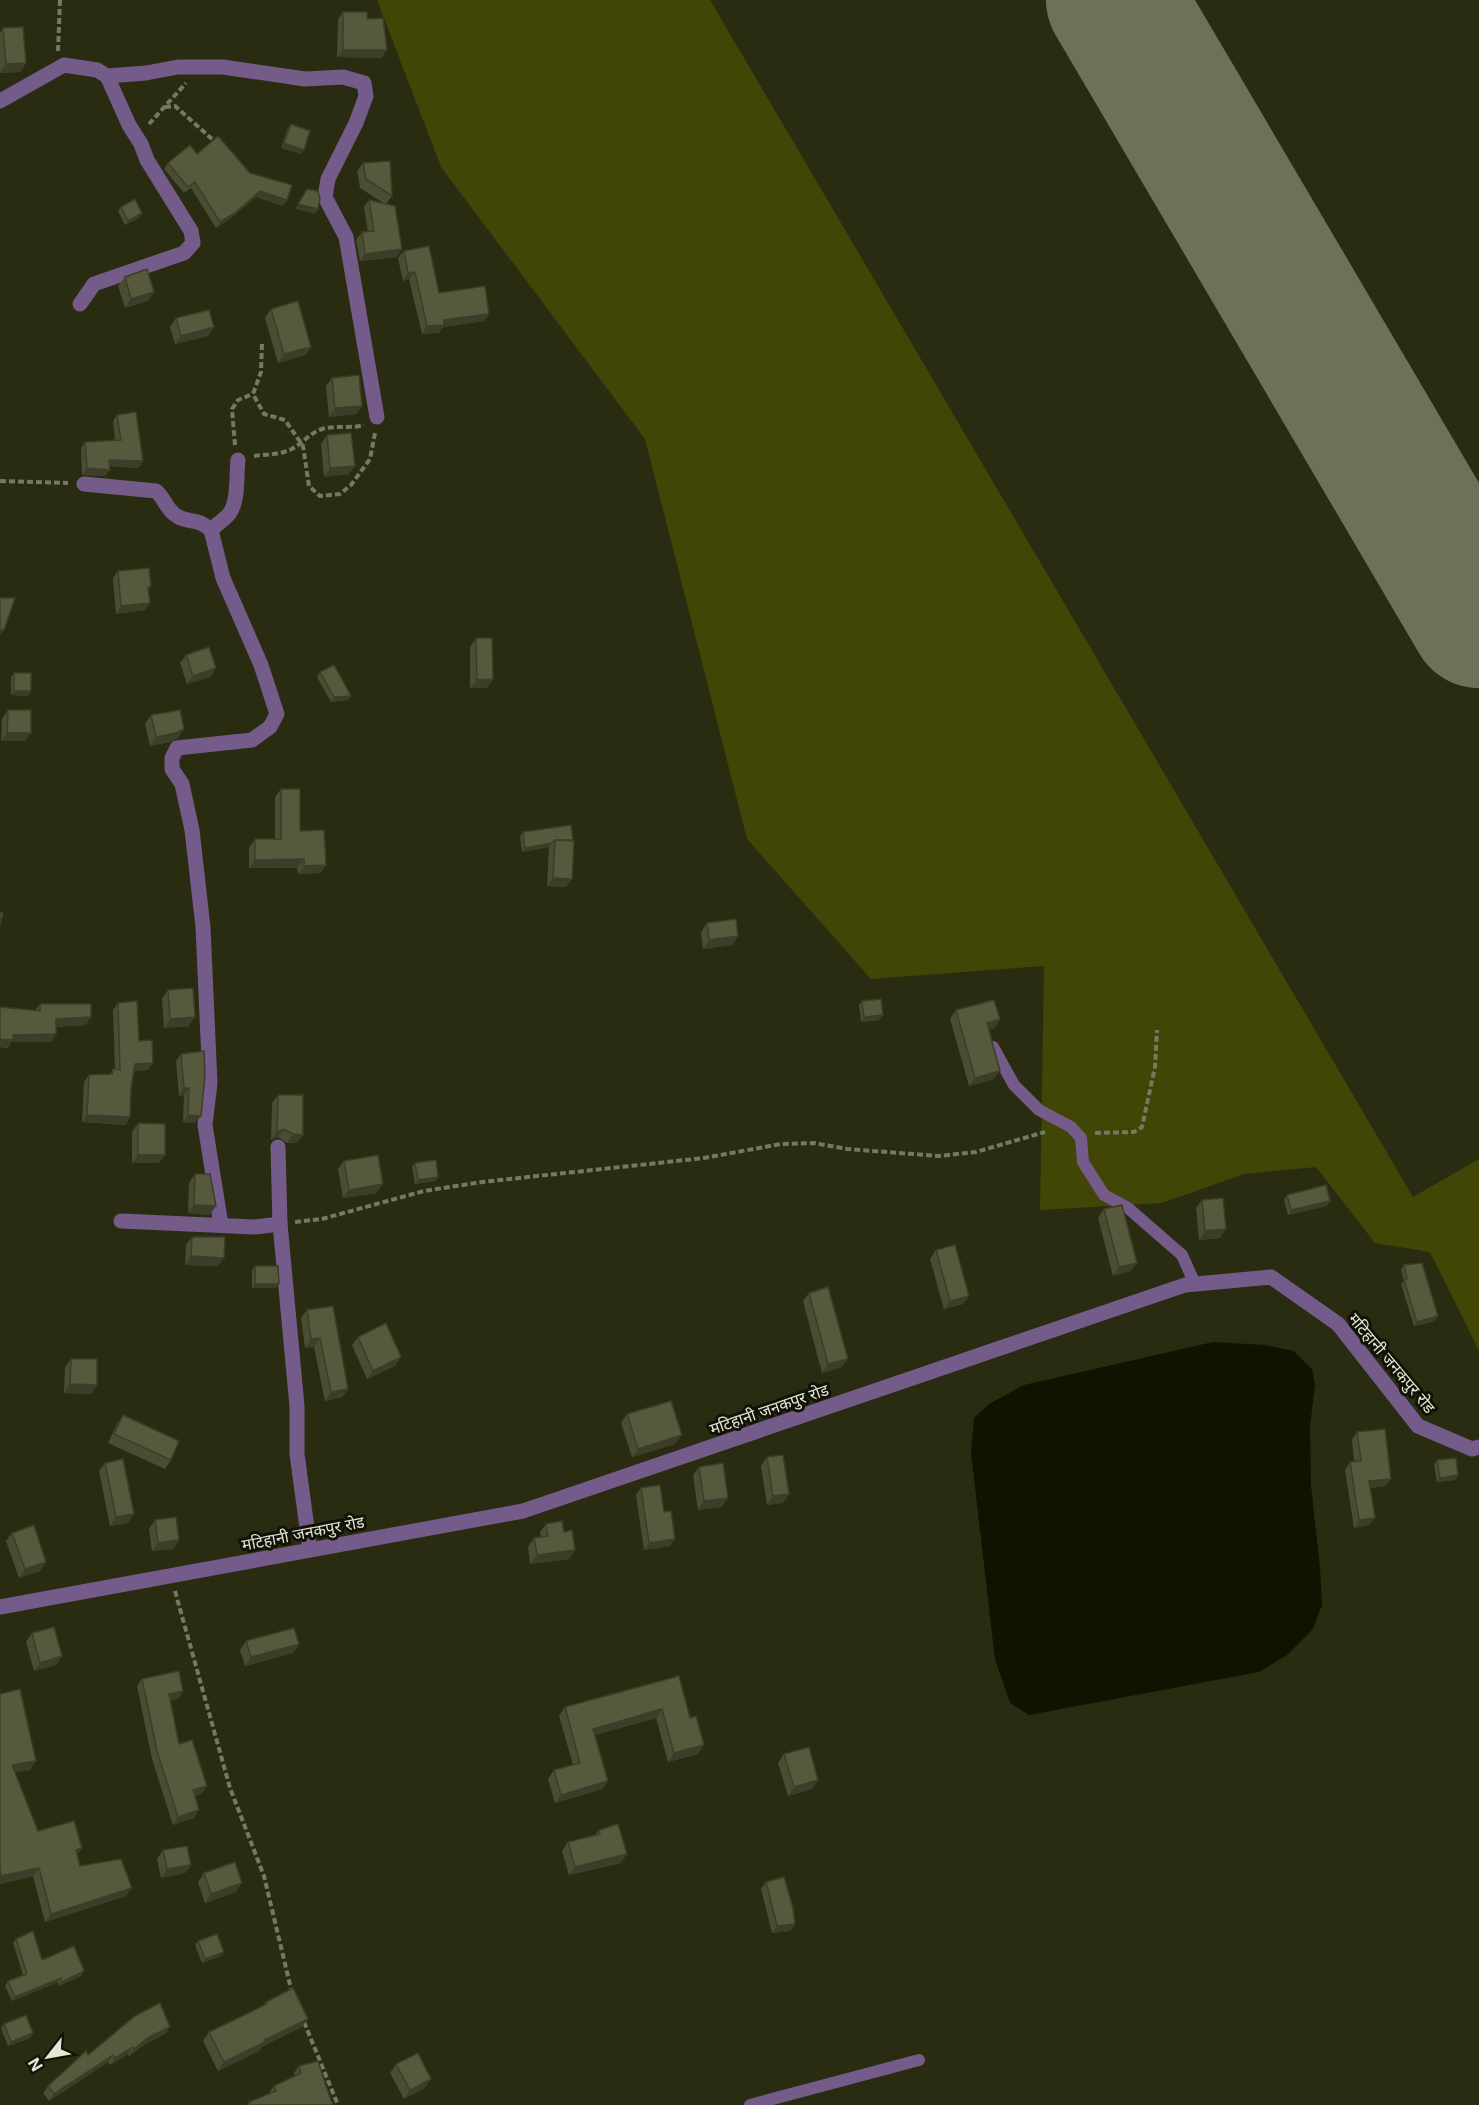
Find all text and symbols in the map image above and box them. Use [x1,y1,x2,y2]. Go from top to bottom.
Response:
street label: मटिहानी जनकपुर रोड [1344,1309,1440,1418]
street label: मटिहानी जनकपुर रोड [707,1379,832,1440]
street label: मटिहानी जनकपुर रोड [240,1511,367,1556]
north arrow [18,2027,78,2087]
text: N [23,2054,47,2075]

